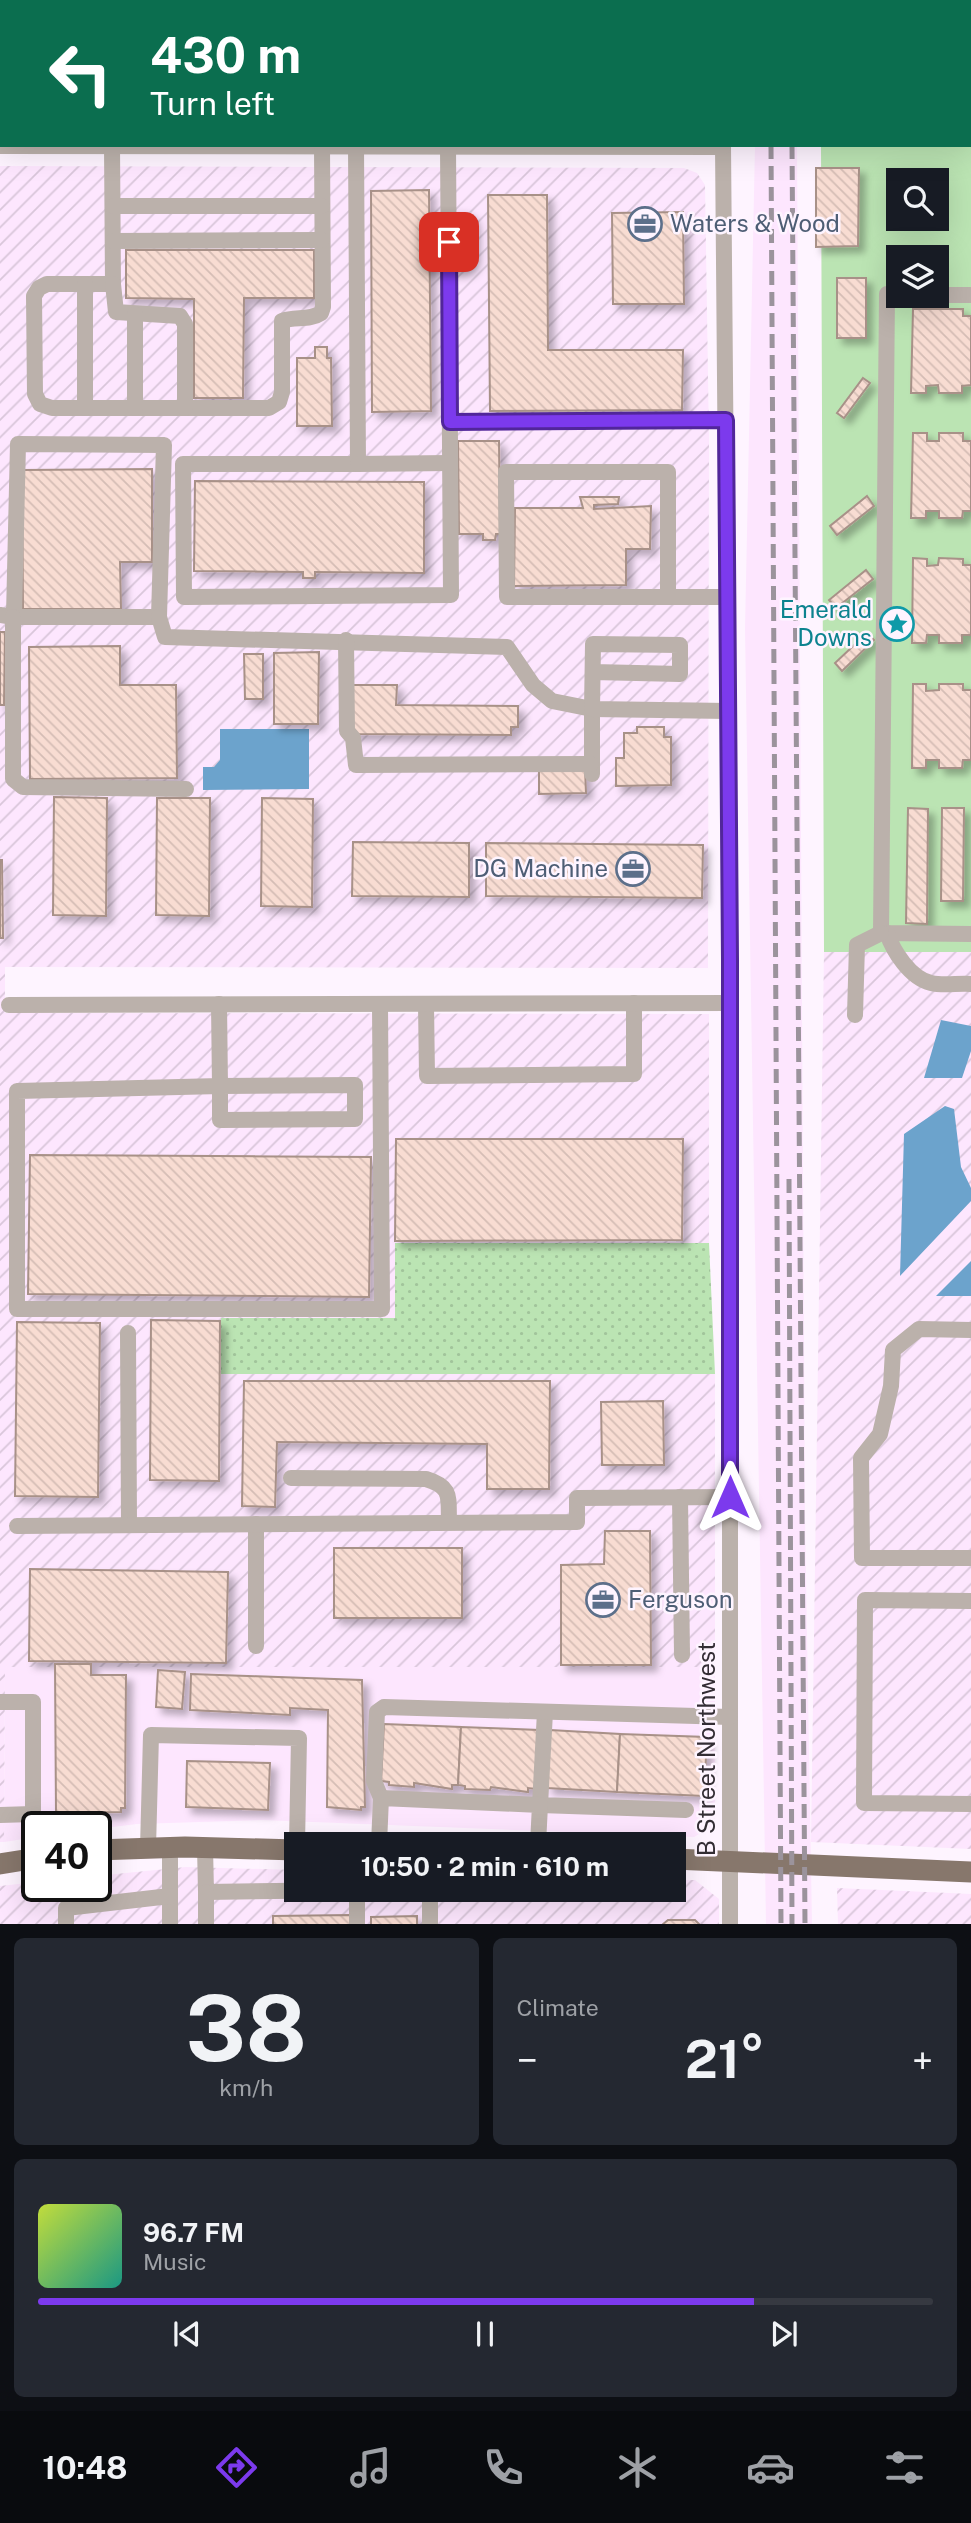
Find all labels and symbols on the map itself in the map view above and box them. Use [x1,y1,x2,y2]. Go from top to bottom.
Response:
office icon: Waters & Wood [626,205,664,243]
place label: Waters & Wood [670,209,840,237]
pin [419,212,479,272]
place label: Emerald Downs [780,595,872,651]
place icon: Emerald Downs [878,605,916,643]
office icon: DG Machine [614,850,652,888]
place label: DG Machine [473,854,608,882]
position arrow [693,1460,767,1534]
office icon: Ferguson [584,1581,622,1619]
place label: Ferguson [628,1585,733,1613]
street label: B Street Northwest [692,1642,720,1856]
speed limit sign: 40 [21,1811,112,1902]

